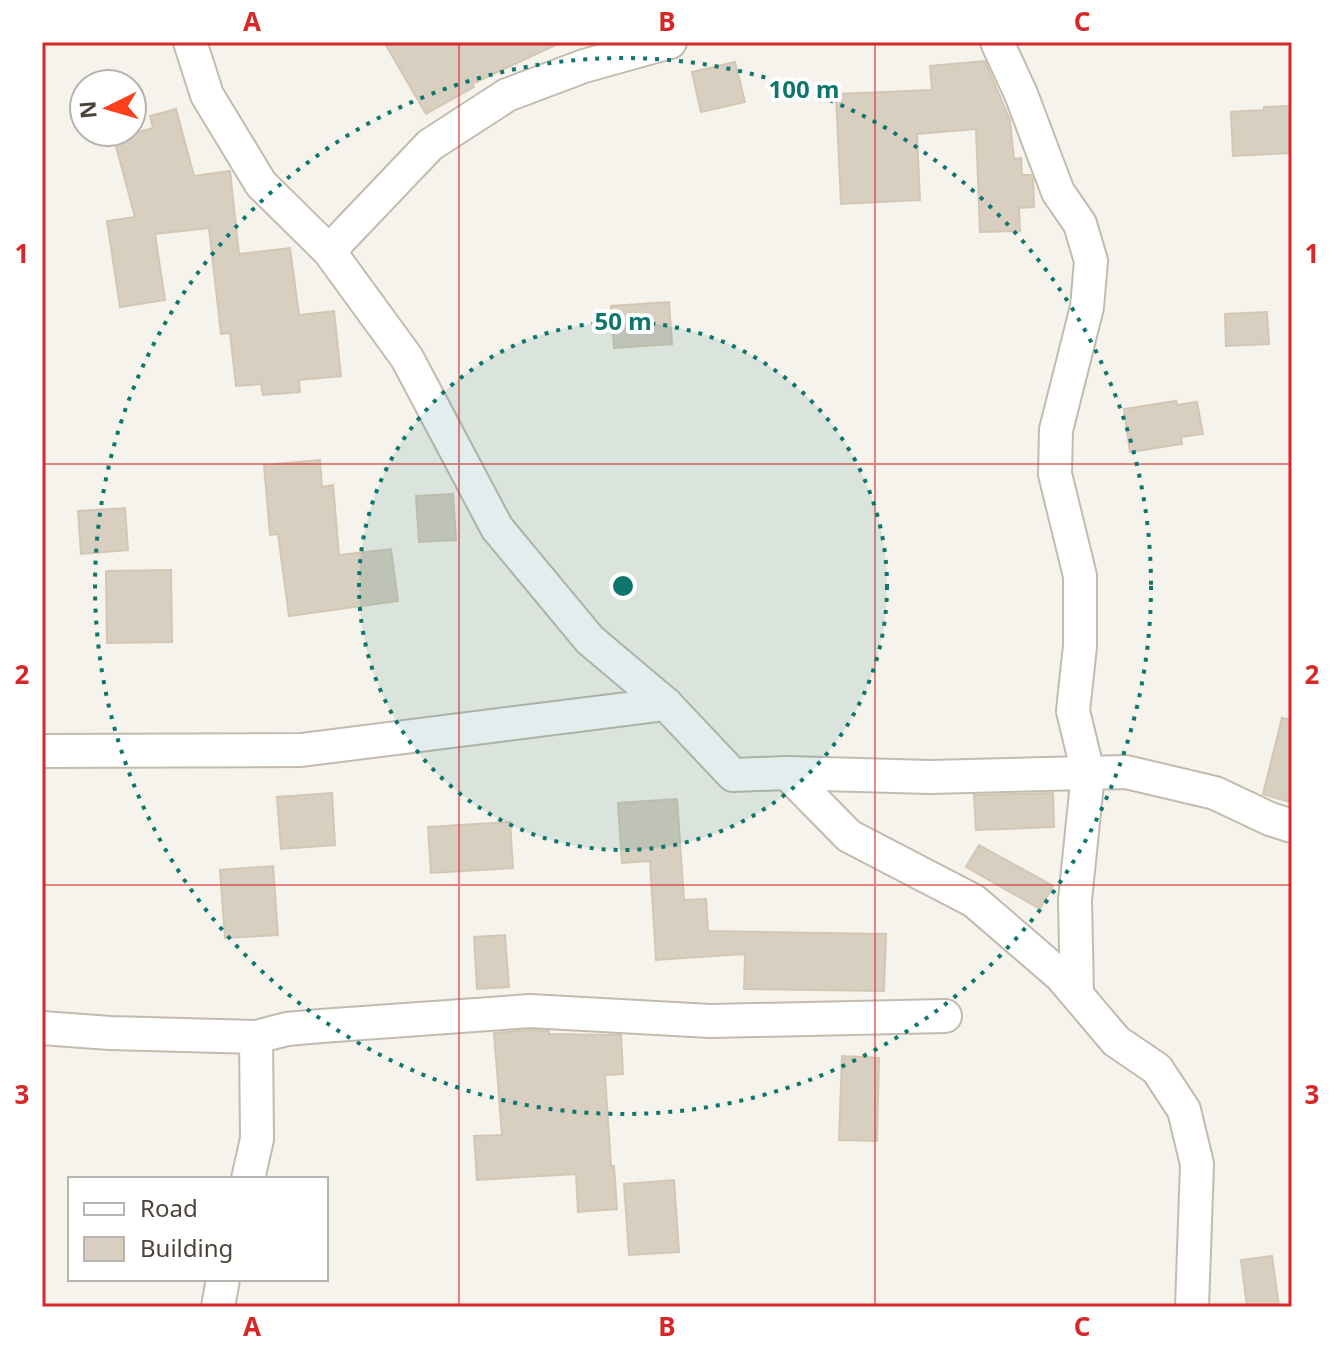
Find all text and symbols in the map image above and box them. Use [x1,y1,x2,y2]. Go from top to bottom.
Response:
text: A [243,3,261,39]
text: B [658,3,676,39]
text: C [1074,3,1090,39]
north arrow [68,68,148,148]
text: 100 m [769,72,839,105]
text: N [71,100,103,120]
text: 1 [15,235,29,271]
text: 1 [1305,235,1319,271]
text: 50 m [594,304,652,337]
centre of rings [609,572,637,600]
text: 2 [15,656,30,692]
text: 2 [1305,656,1320,692]
text: 3 [15,1076,29,1112]
text: 3 [1305,1076,1319,1112]
legend [68,1177,328,1281]
text: Road [140,1191,198,1224]
text: Building [140,1231,233,1264]
text: A [243,1308,261,1344]
text: B [658,1308,676,1344]
text: C [1074,1308,1090,1344]

